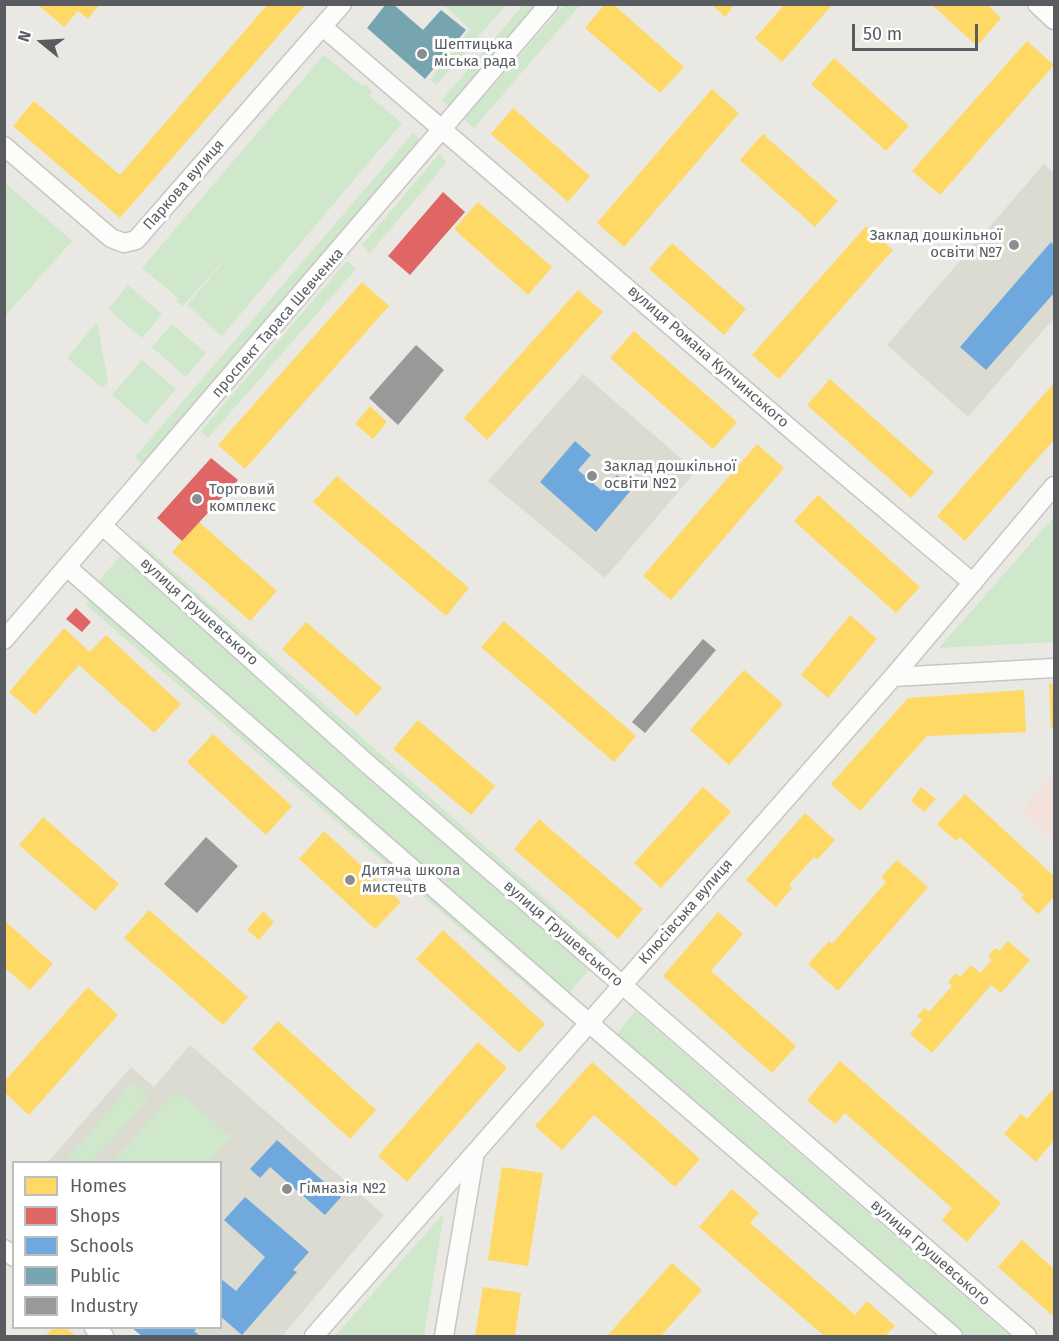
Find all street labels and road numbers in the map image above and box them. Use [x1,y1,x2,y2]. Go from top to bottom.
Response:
street label: Паркова вулиця [140,136,228,234]
street label: проспект Тараса Шевченка [208,245,348,401]
street label: вулиця Романа Купчинського [624,282,792,432]
street label: вулиця Грушевського [136,554,262,670]
street label: Клюсівська вулиця [635,856,737,968]
street label: вулиця Грушевського [500,877,626,991]
street label: вулиця Грушевського [867,1196,993,1310]

